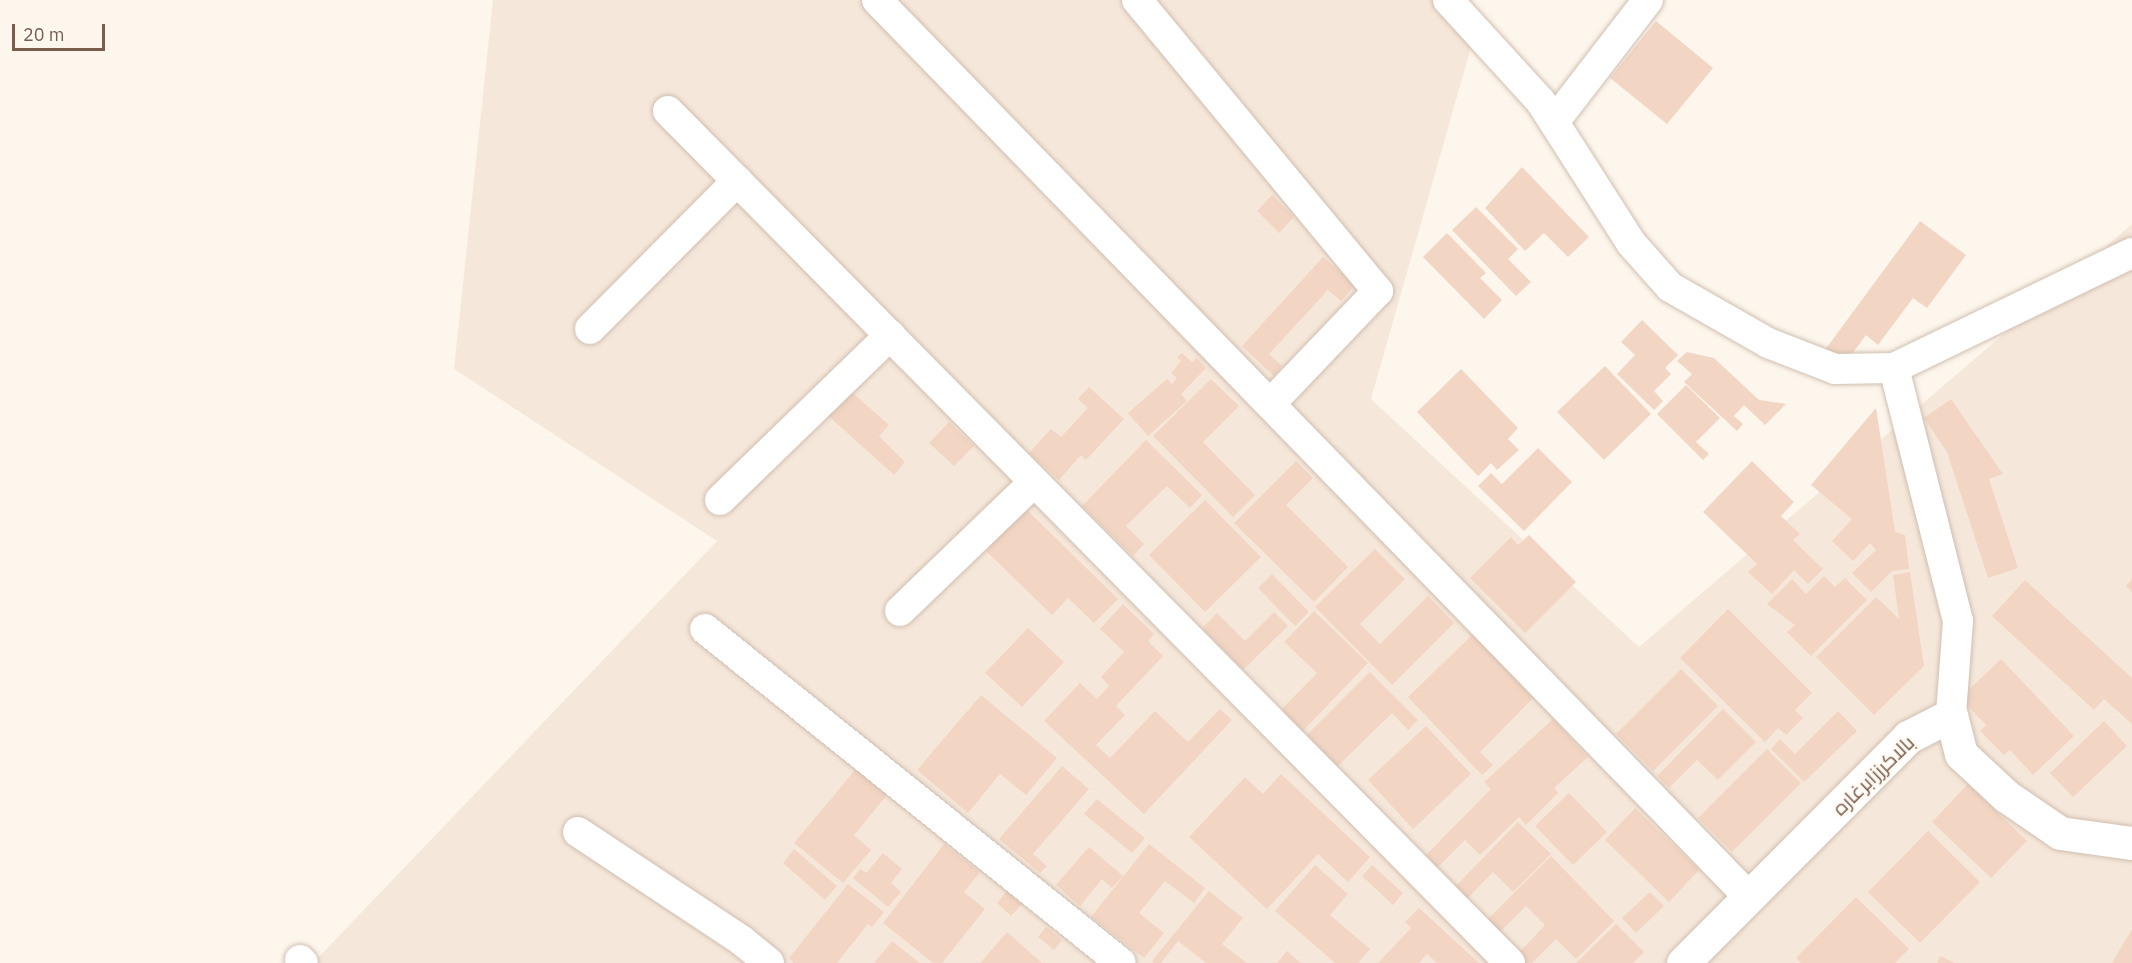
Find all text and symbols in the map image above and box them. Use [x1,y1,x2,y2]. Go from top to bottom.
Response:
scale bar [15,12,108,50]
text: 20 m [23,23,65,46]
street label: بالاکرززابرغاره [1827,730,1919,820]

